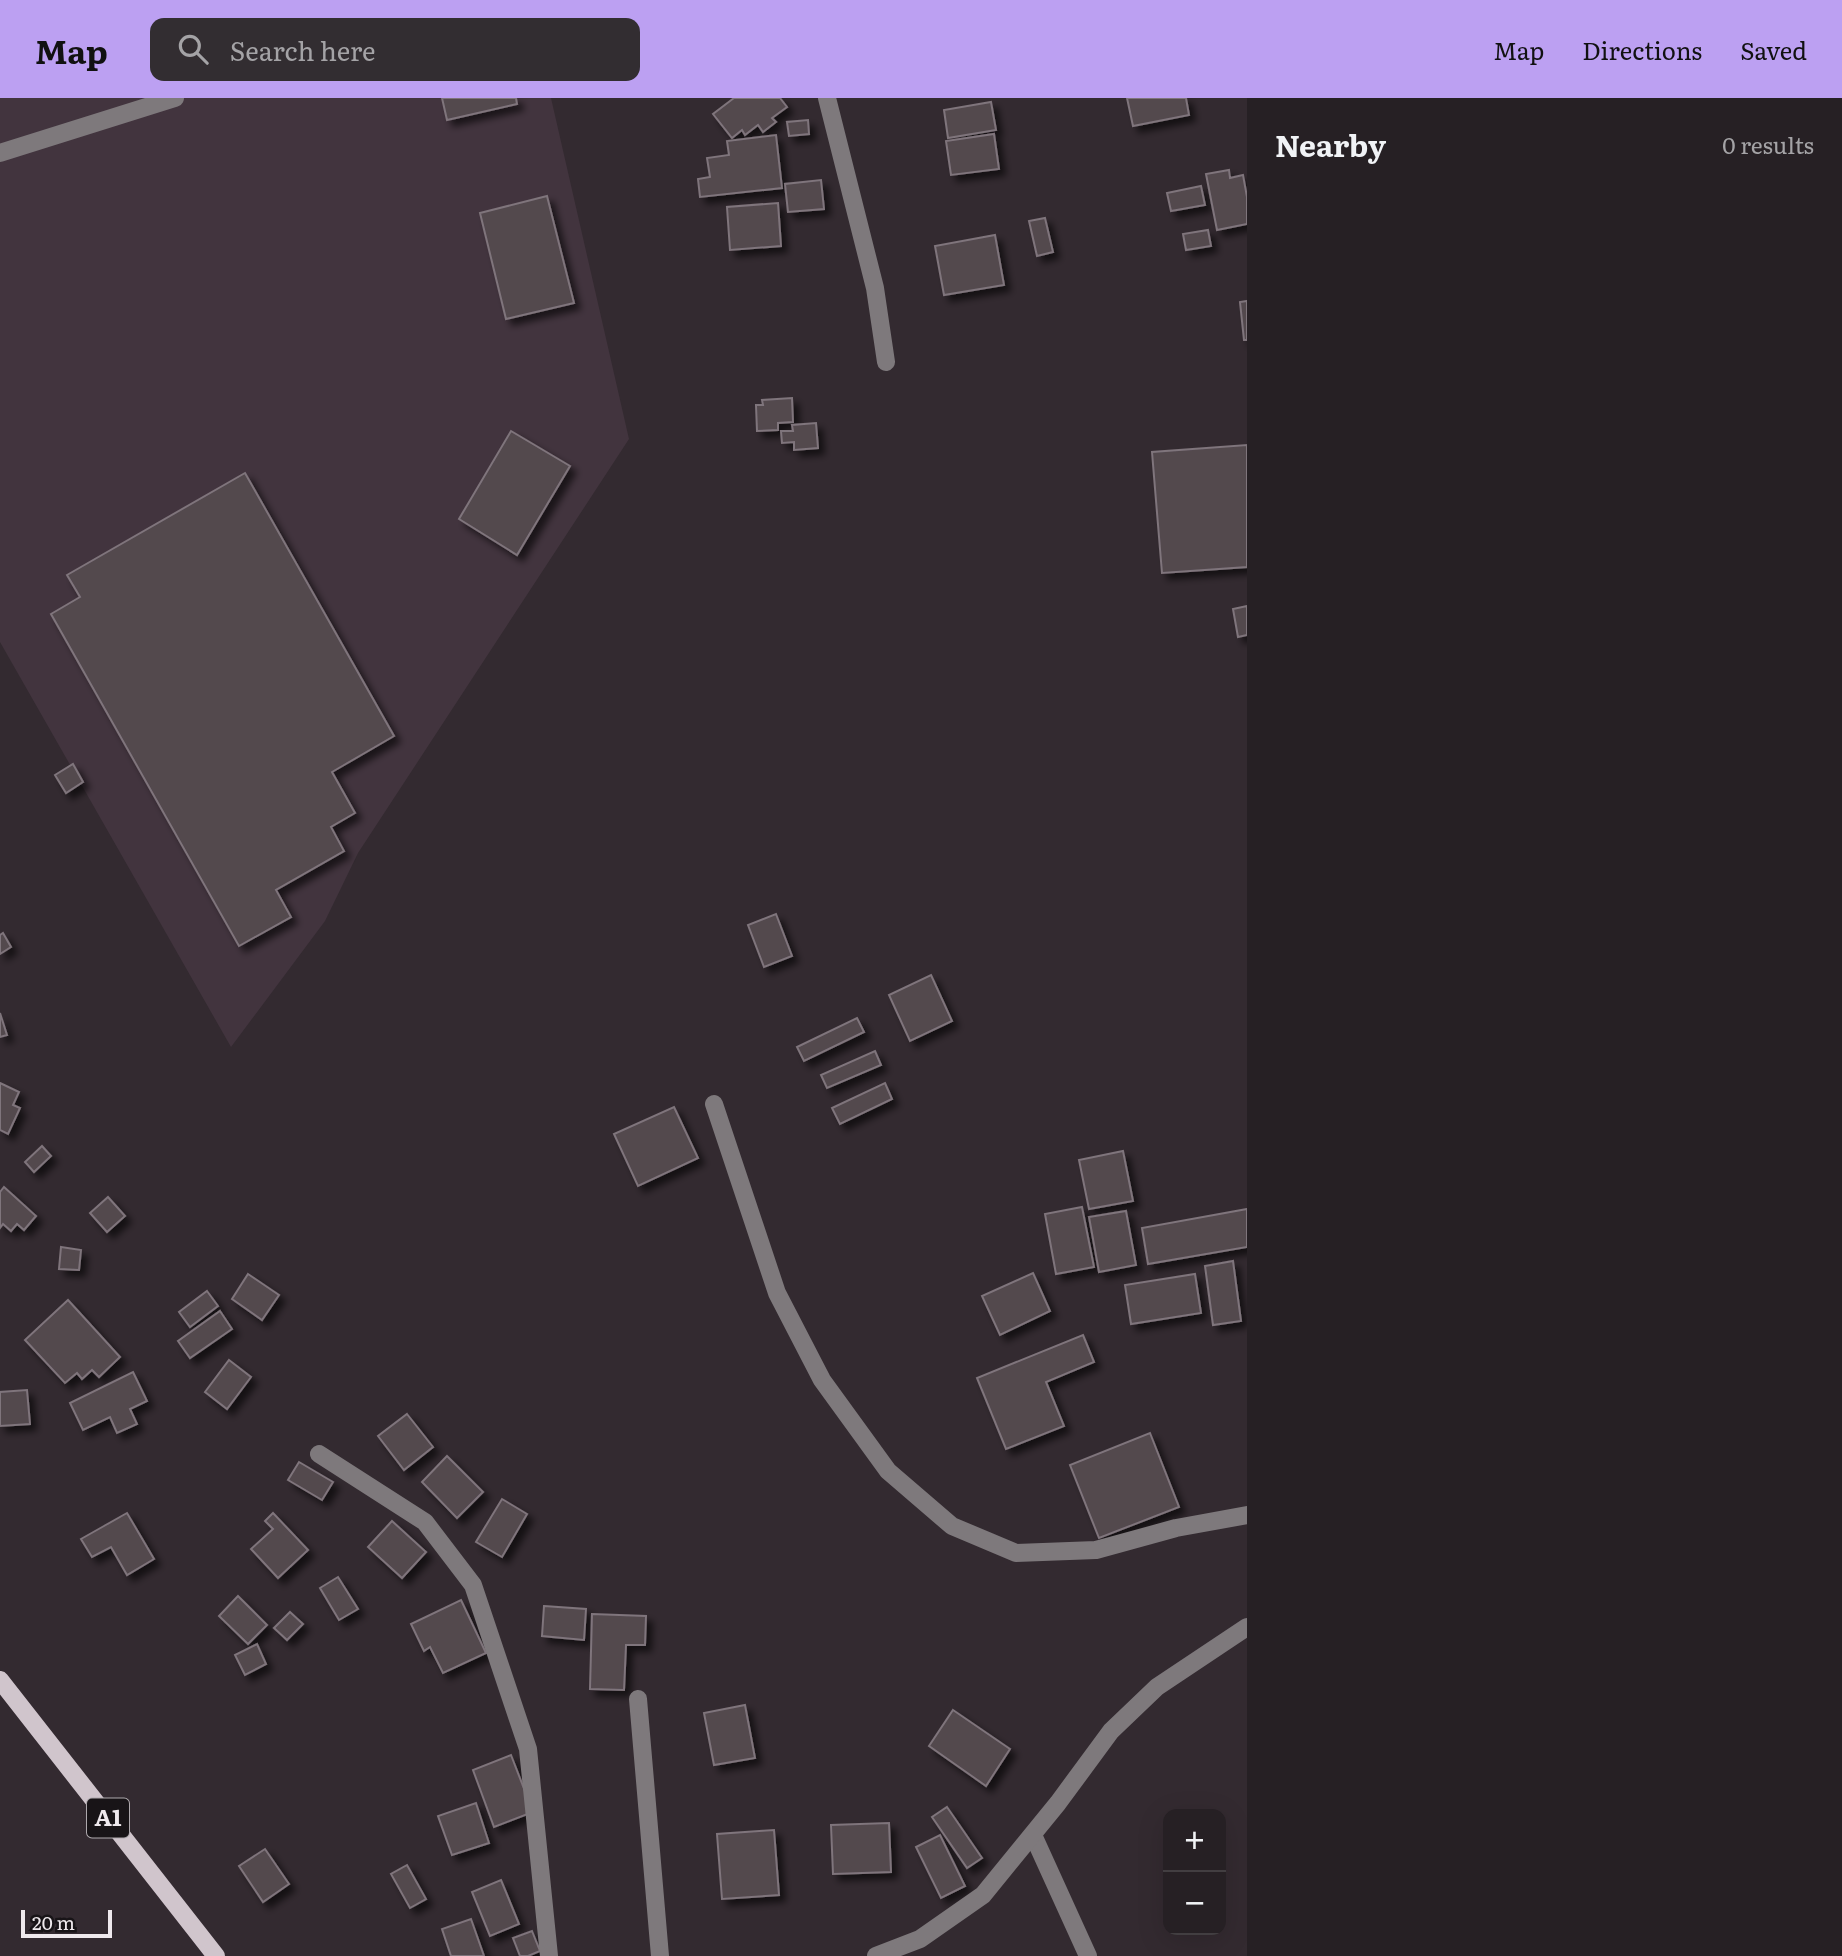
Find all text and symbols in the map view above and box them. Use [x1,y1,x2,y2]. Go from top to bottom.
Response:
search box [150,18,640,81]
text: Map [35,25,108,74]
icon: search [174,30,212,68]
text: Search here [230,30,376,69]
text: Map [1493,32,1544,67]
text: Directions [1582,32,1702,67]
text: Saved [1740,32,1807,67]
text: Nearby [1275,122,1386,166]
text: 0 results [1722,127,1814,161]
road number: A1 [87,1798,129,1838]
map controls [1163,1809,1226,1935]
button: + [1163,1809,1226,1872]
button: − [1163,1872,1226,1935]
scale bar [21,1907,112,1939]
text: 20 m [32,1908,75,1936]

